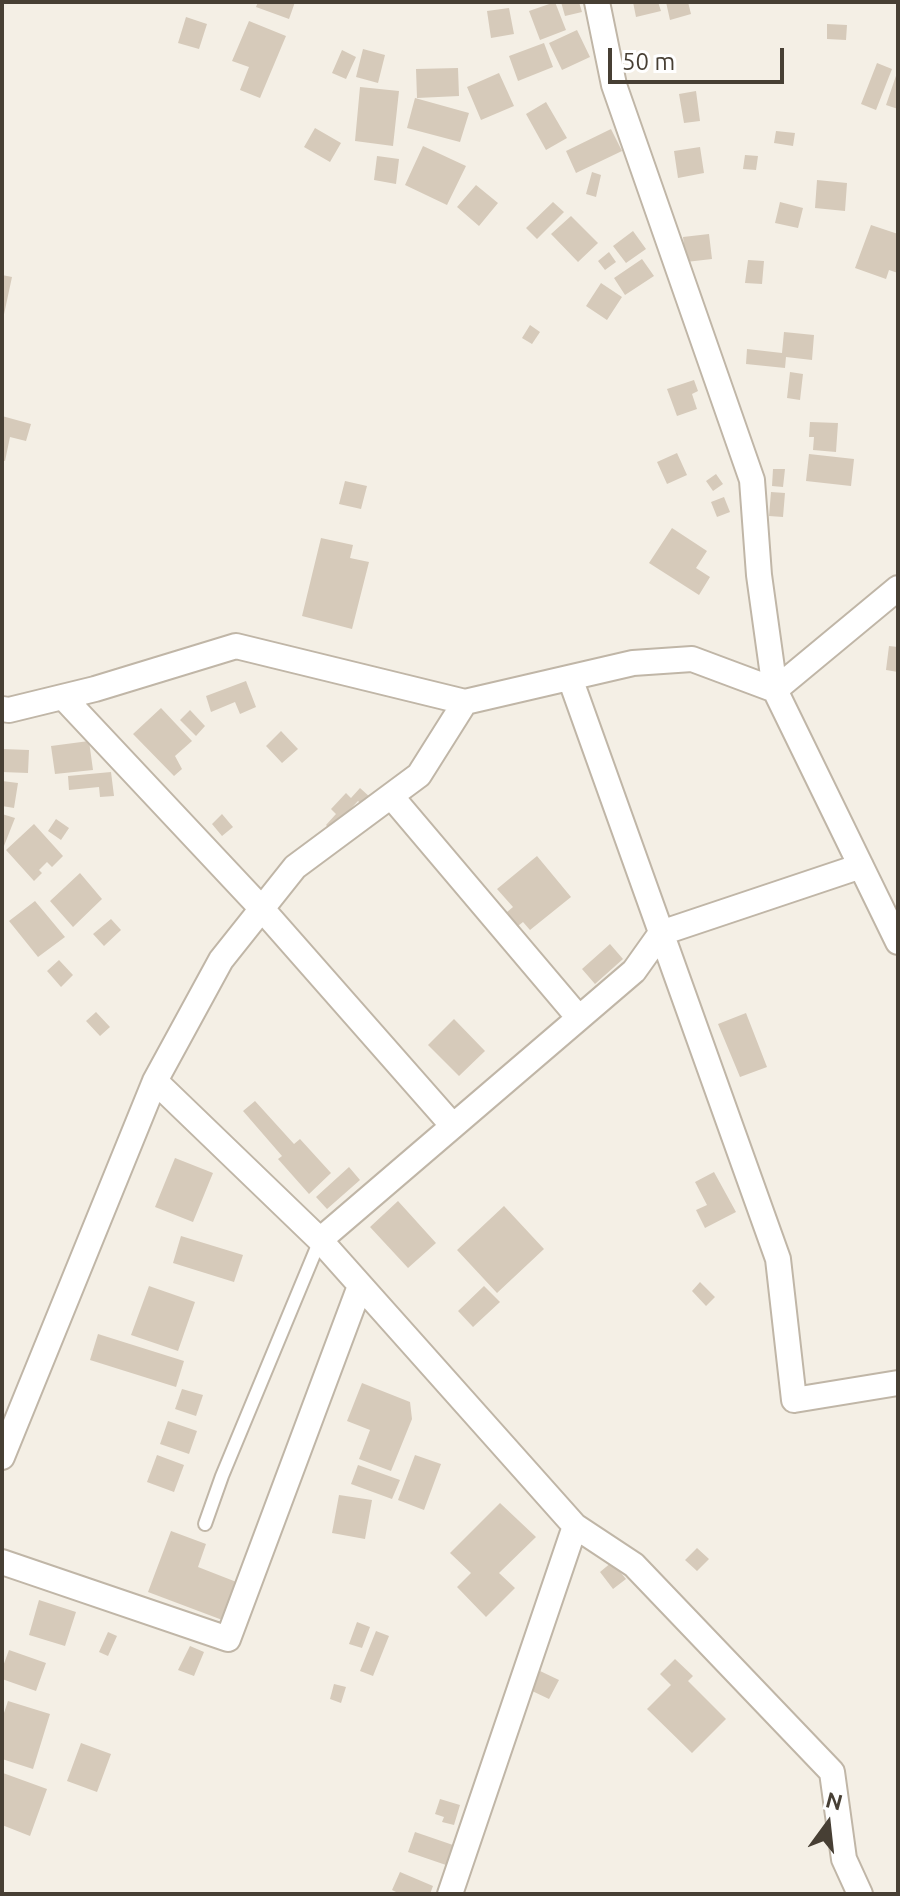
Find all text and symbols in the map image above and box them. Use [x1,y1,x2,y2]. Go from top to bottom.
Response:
scale bar [612,32,788,82]
text: 50 m [622,48,675,75]
north arrow [788,1784,868,1864]
text: N [823,1786,845,1815]

